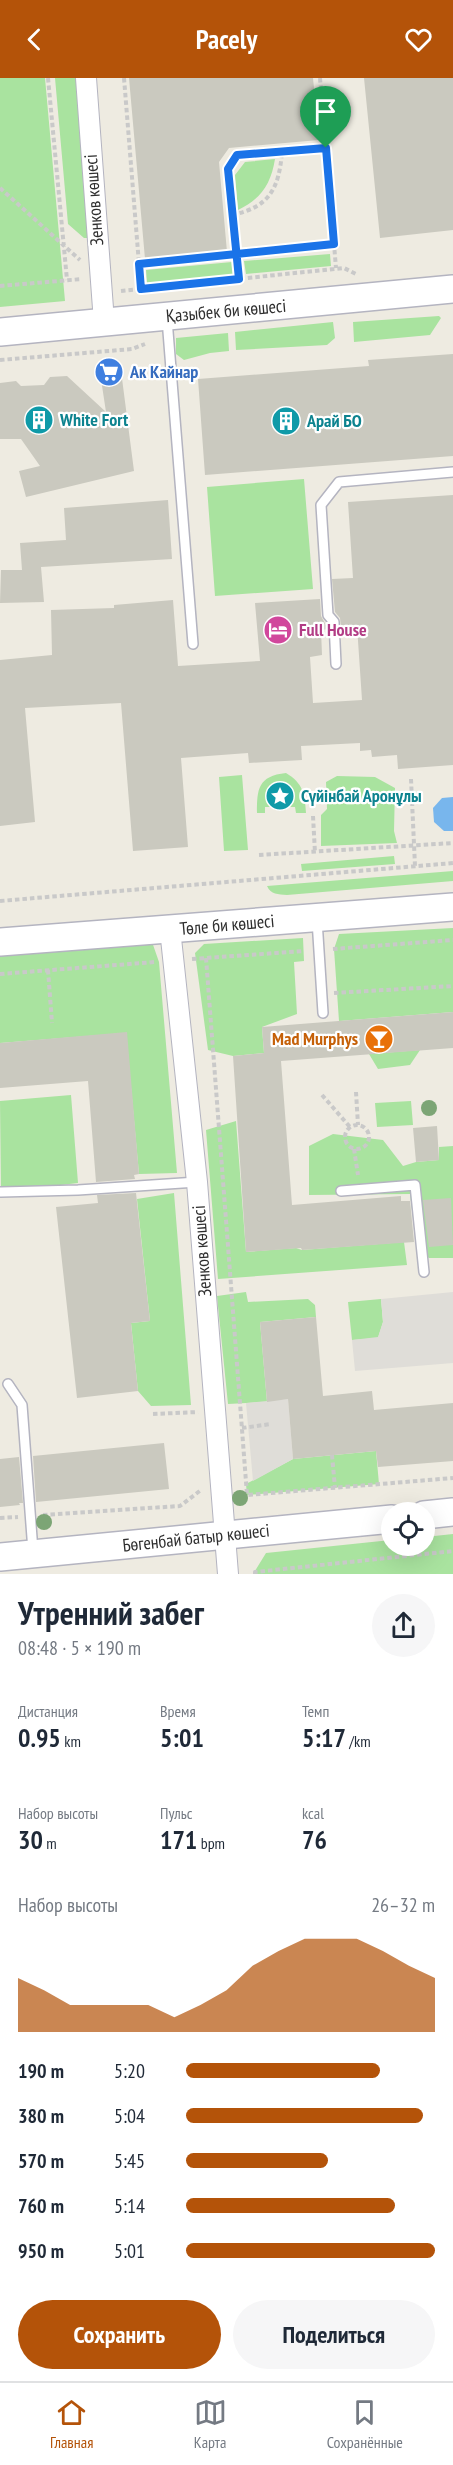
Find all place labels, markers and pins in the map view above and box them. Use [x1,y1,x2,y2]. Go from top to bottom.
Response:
pin [300,86,351,148]
supermarket icon: Ак Кайнар [93,356,125,388]
place label: Ак Кайнар [129,360,198,383]
building icon: White Fort [23,404,55,436]
building icon: Арай БО [270,405,302,437]
place label: White Fort [59,408,129,431]
place label: Арай БО [306,409,362,432]
hotel icon: Full House [262,614,294,646]
place label: Full House [299,618,367,641]
place icon: Сүйінбай Аронұлы [264,780,296,812]
place label: Сүйінбай Аронұлы [301,784,422,807]
bar icon: Mad Murphys [363,1023,395,1055]
place label: Mad Murphys [272,1027,358,1050]

